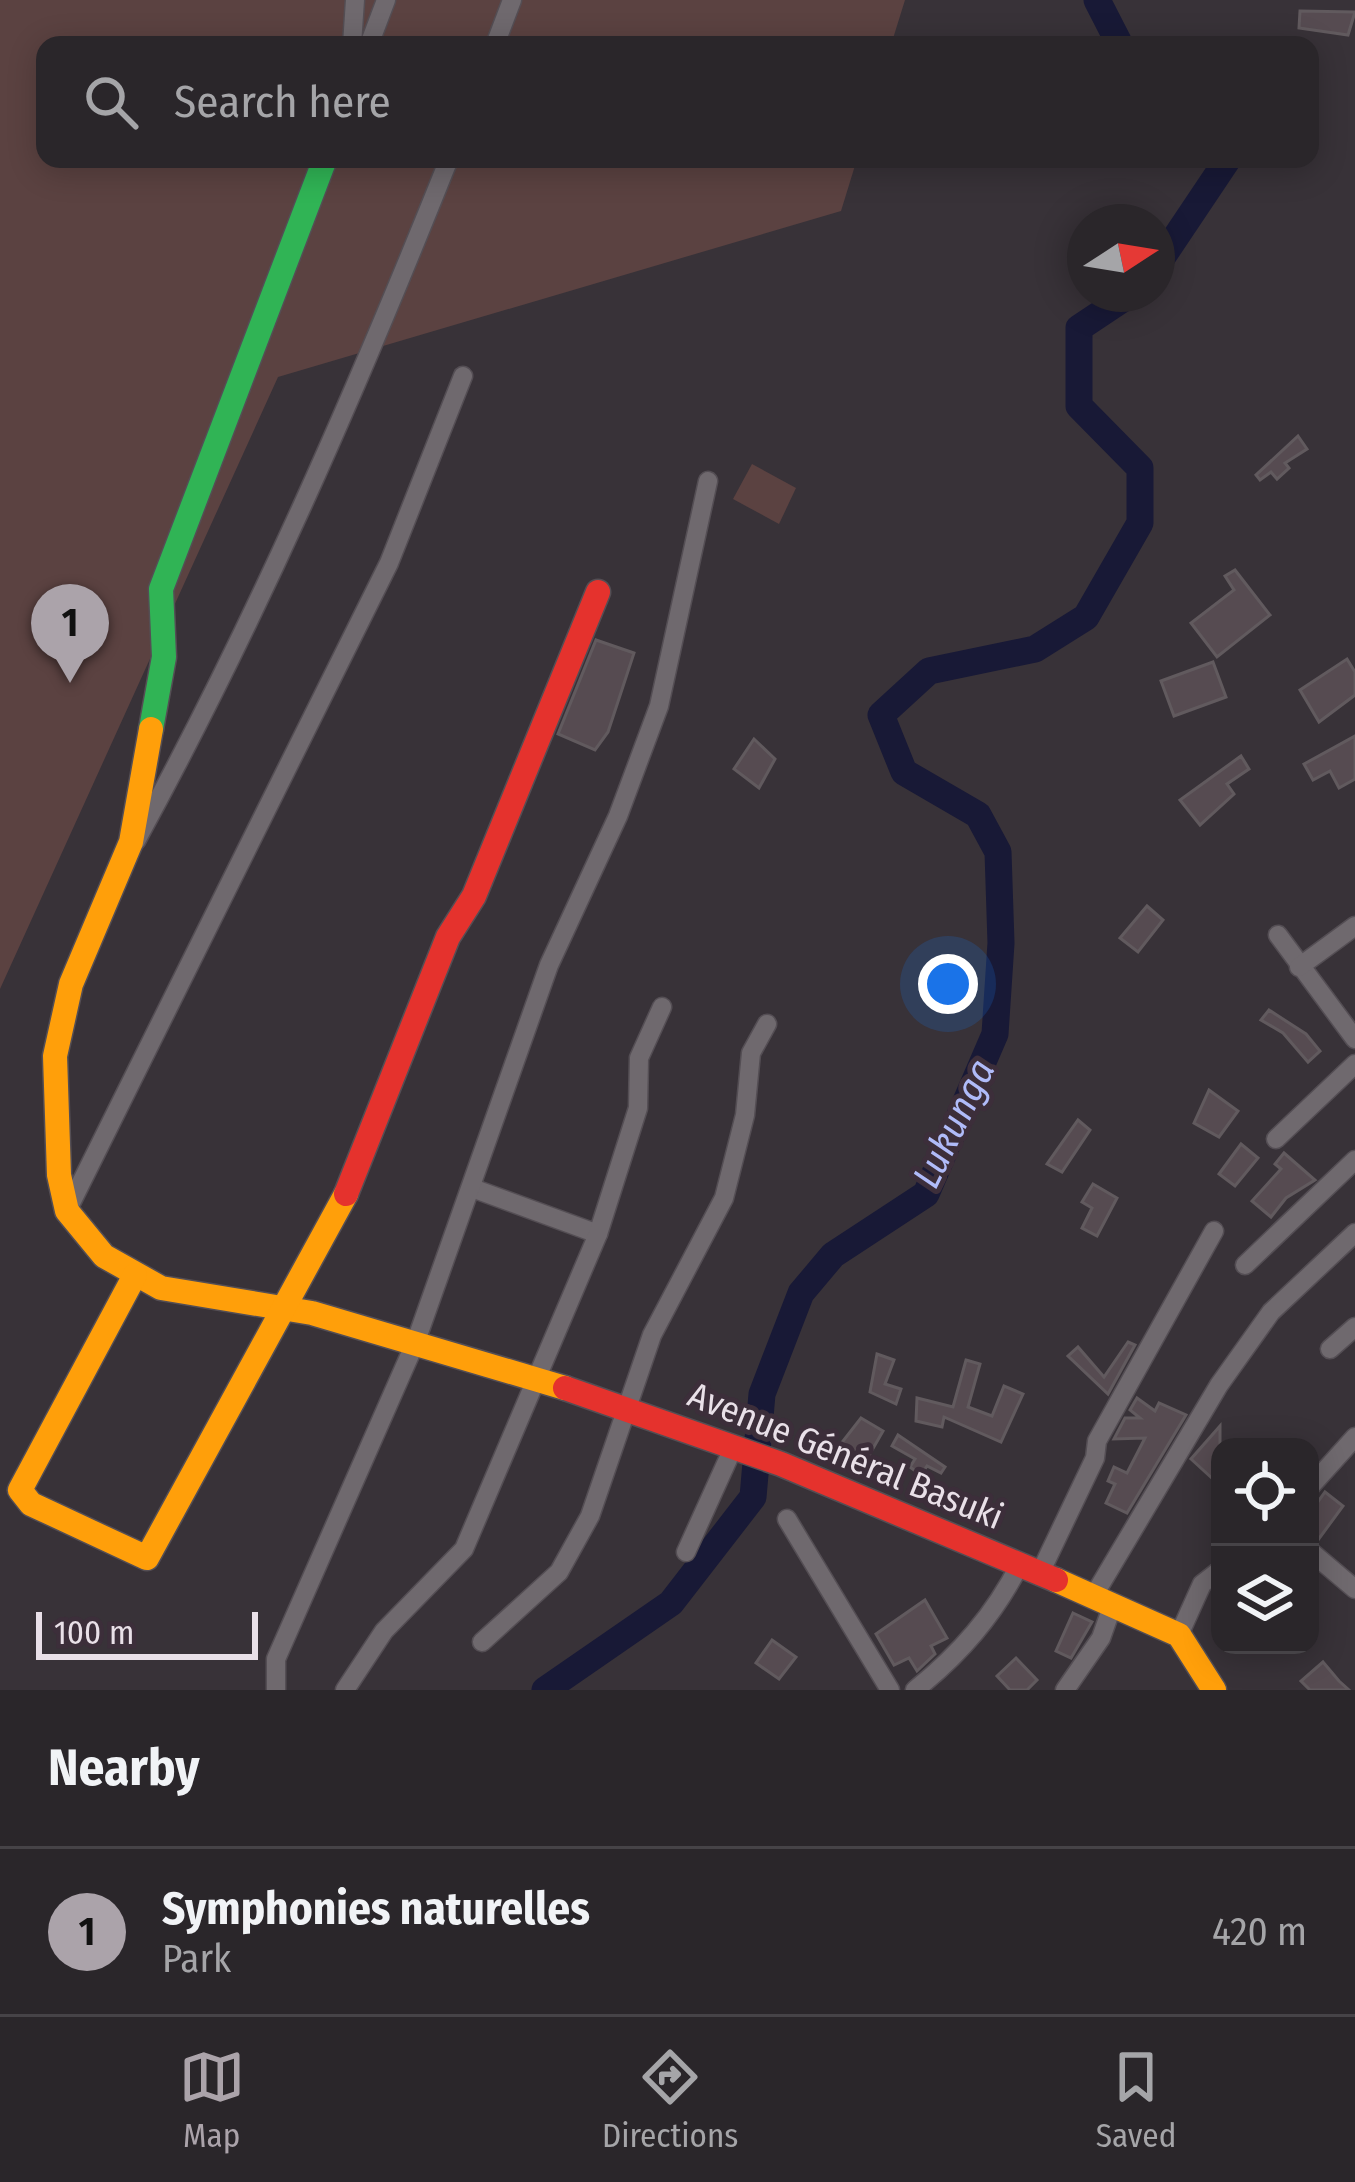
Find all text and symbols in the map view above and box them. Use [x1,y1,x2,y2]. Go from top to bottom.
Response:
search box [36,36,1319,168]
icon: search [78,69,144,135]
text: Search here [174,75,391,129]
north arrow [1067,204,1175,312]
pin: 1 [31,584,109,683]
your location [918,954,978,1014]
water label: Lukunga [903,1052,1005,1195]
street label: Avenue Général Basuki [682,1373,1009,1539]
map controls [1211,1438,1319,1654]
button: locate [1211,1438,1319,1546]
button: layers [1211,1546,1319,1654]
scale bar [36,1606,258,1659]
text: 100 m [54,1613,134,1653]
text: Nearby [48,1737,200,1799]
text: Symphonies naturelles [162,1882,590,1936]
text: 1 [79,1909,95,1955]
text: 420 m [1212,1909,1307,1955]
text: Park [162,1936,231,1982]
tab: Map [179,2044,245,2156]
tab: Directions [602,2044,738,2156]
tab: Saved [1096,2044,1176,2156]

